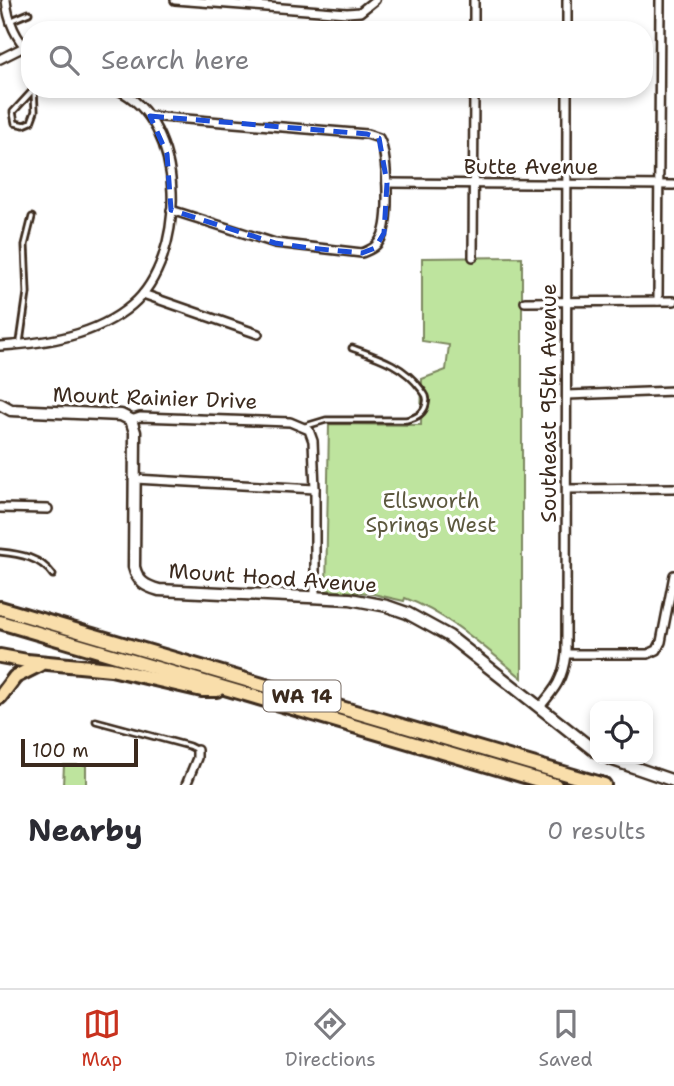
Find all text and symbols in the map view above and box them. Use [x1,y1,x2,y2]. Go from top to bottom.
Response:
search box [21,21,653,98]
icon: search [45,41,83,79]
text: Search here [101,42,250,77]
street label: Butte Avenue [464,153,598,181]
street label: Southeast 95th Avenue [535,283,563,523]
street label: Mount Rainier Drive [52,380,258,416]
park label: Ellsworth Springs West [366,487,496,539]
street label: Mount Hood Avenue [168,557,378,599]
road number: WA 14 [264,680,340,712]
map controls [590,701,653,764]
button: locate [590,701,653,764]
scale bar [21,736,138,768]
text: 100 m [32,738,89,763]
text: Nearby [28,810,143,851]
text: 0 results [547,816,646,846]
tab: Map [81,1005,122,1072]
tab: Directions [285,1005,376,1072]
tab: Saved [539,1005,593,1072]

